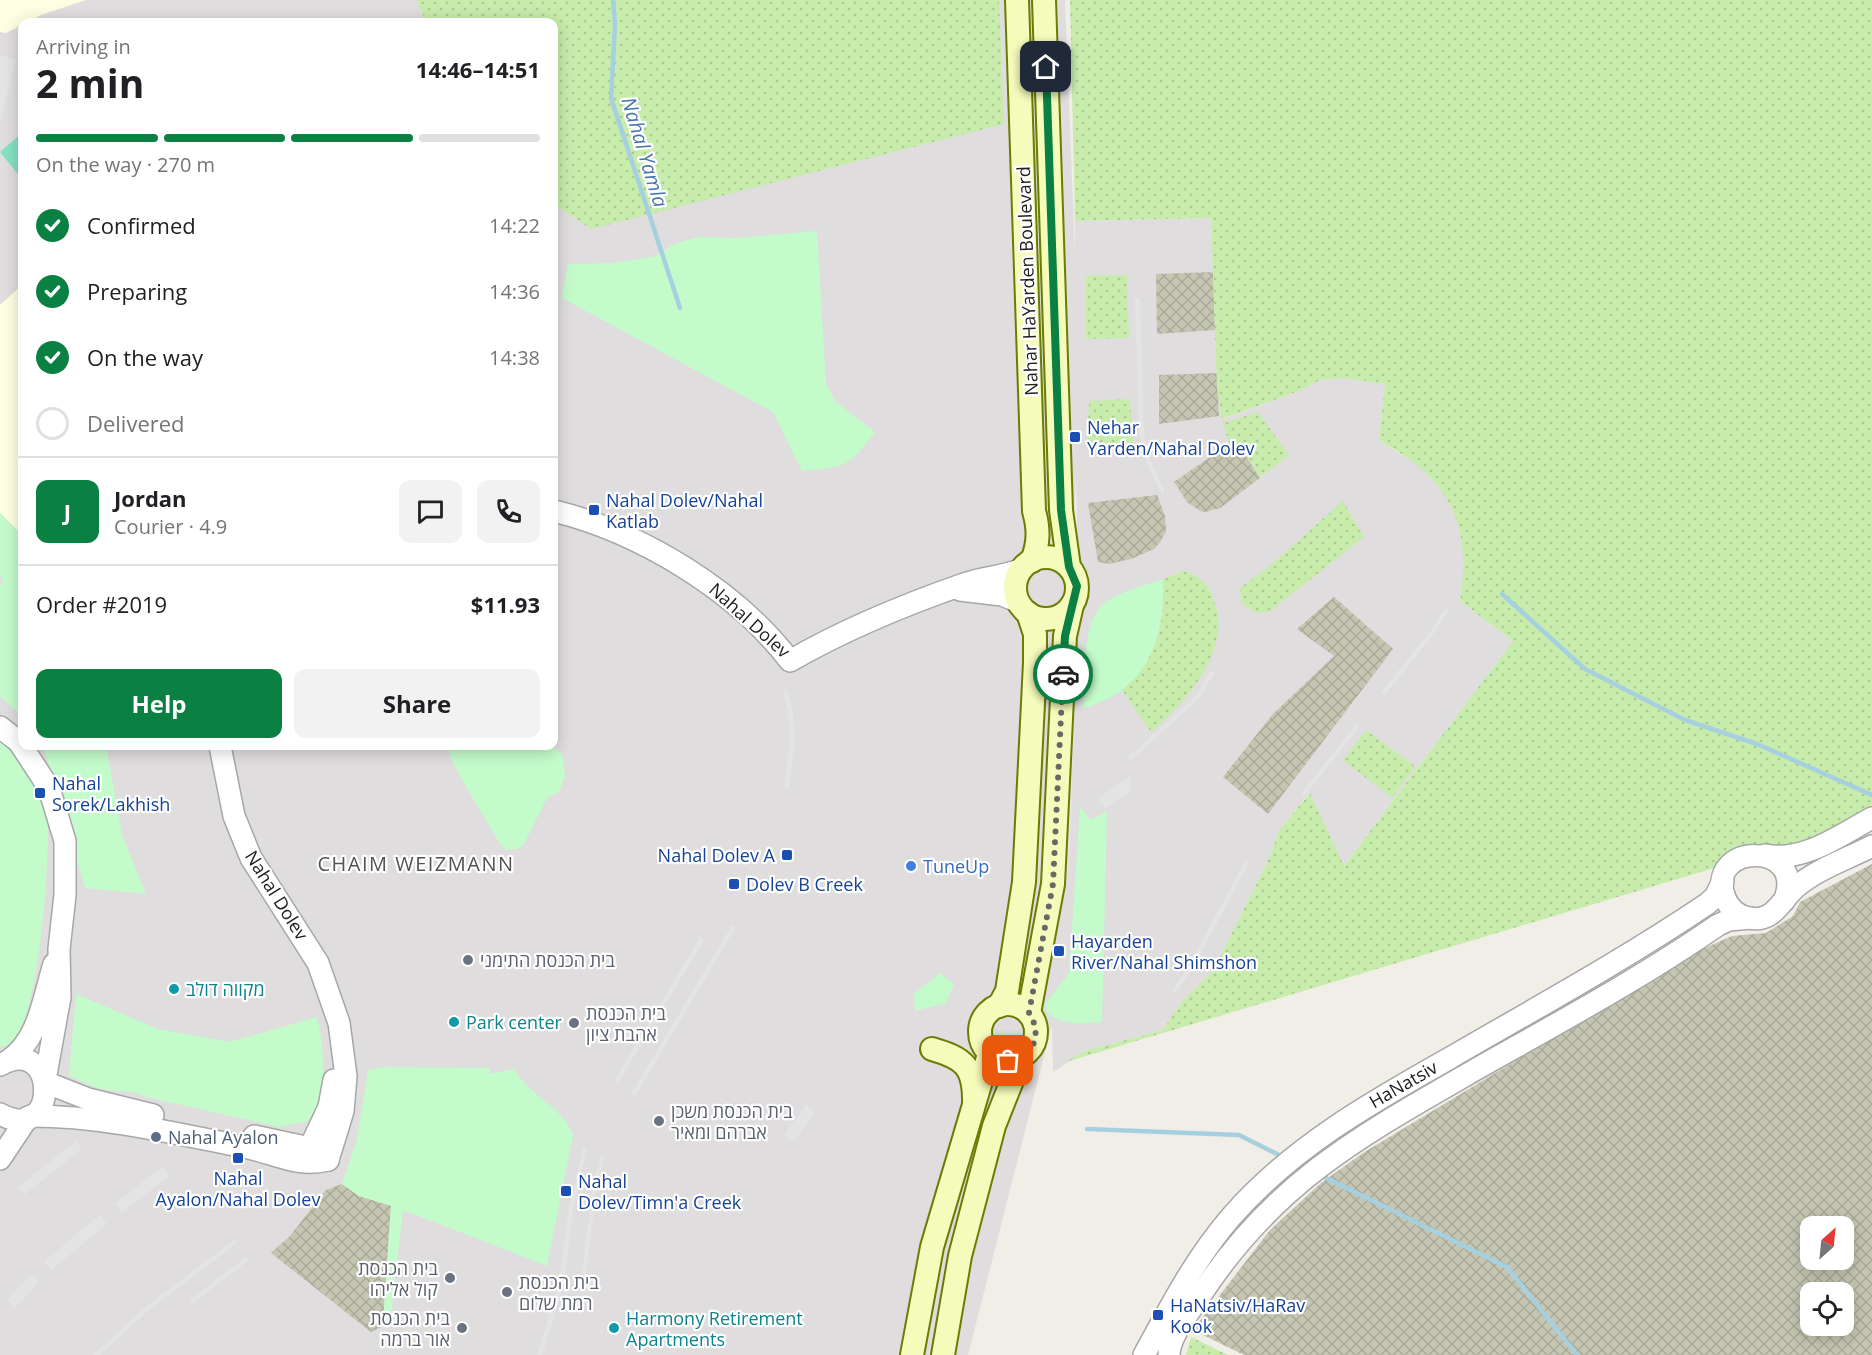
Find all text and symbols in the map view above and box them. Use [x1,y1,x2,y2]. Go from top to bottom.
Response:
text: Arriving in [36,33,131,60]
pin [1020,41,1071,92]
icon: home [1029,50,1062,83]
text: 14:46–14:51 [416,54,540,84]
text: 2 min [36,56,144,109]
water label: Nahal Yamla [615,94,675,210]
text: On the way · 270 m [36,151,215,178]
street label: Nahar HaYarden Boulevard [1011,166,1043,396]
icon: check [36,209,69,242]
text: Confirmed [87,210,196,240]
text: 14:22 [489,212,540,239]
icon: check [36,275,69,308]
text: Preparing [87,276,187,306]
text: 14:36 [489,278,540,305]
icon: check [36,341,69,374]
text: On the way [87,342,203,372]
text: 14:38 [489,344,540,371]
text: Delivered [87,408,185,438]
place label: Nehar Yarden/Nahal Dolev [1087,415,1255,460]
marker: Nehar Yarden/Nahal Dolev [1068,430,1082,444]
button: chat [399,480,462,543]
button: phone [477,480,540,543]
text: Jordan [114,483,187,513]
place label: Nahal Dolev/Nahal Katlab [606,488,763,533]
text: J [64,496,71,526]
marker: Nahal Dolev/Nahal Katlab [587,503,601,517]
text: Courier · 4.9 [114,513,227,540]
street label: Nahal Dolev [704,577,796,663]
text: Order #2019 [36,589,167,619]
text: $11.93 [471,589,540,619]
courier [1033,644,1093,704]
icon: car [1047,658,1080,691]
button: Help [36,669,282,738]
button: Share [294,669,540,738]
place label: Nahal Sorek/Lakhish [52,771,170,816]
marker: Nahal Sorek/Lakhish [33,786,47,800]
place label: Nahal Dolev A [658,843,776,867]
street label: Nahal Dolev [240,846,314,944]
marker: Nahal Dolev A [780,848,794,862]
district label: CHAIM WEIZMANN [317,850,515,877]
place label: TuneUp [923,854,989,878]
marker: TuneUp [904,859,918,873]
place label: Dolev B Creek [746,872,863,896]
marker: Dolev B Creek [727,877,741,891]
place label: Hayarden River/Nahal Shimshon [1071,929,1257,974]
marker: Hayarden River/Nahal Shimshon [1052,944,1066,958]
place label: בית הכנסת התימני [480,948,615,972]
marker: בית הכנסת התימני [461,953,475,967]
place label: מקווה דולב [186,977,265,1001]
marker: מקווה דולב [167,982,181,996]
place label: בית הכנסת אהבת ציון [586,1001,666,1046]
place label: Park center [466,1010,563,1034]
marker: Park center [447,1015,461,1029]
marker: בית הכנסת אהבת ציון [567,1016,581,1030]
pin [982,1035,1033,1086]
icon: bag [991,1044,1024,1077]
street label: HaNatsiv [1364,1055,1442,1113]
place label: בית הכנסת משכן אברהם ומאיר [671,1099,793,1144]
marker: בית הכנסת משכן אברהם ומאיר [652,1114,666,1128]
place label: Nahal Ayalon [168,1125,279,1149]
marker: Nahal Ayalon [149,1130,163,1144]
marker: Nahal Ayalon/Nahal Dolev [231,1151,245,1165]
place label: Nahal Ayalon/Nahal Dolev [156,1166,320,1211]
place label: Nahal Dolev/Timn'a Creek [578,1169,742,1214]
marker: Nahal Dolev/Timn'a Creek [559,1184,573,1198]
north arrow [1800,1216,1854,1270]
map controls [1800,1216,1854,1336]
place label: בית הכנסת קול אליהו [358,1256,439,1301]
place label: בית הכנסת רמת שלום [519,1270,599,1315]
marker: בית הכנסת קול אליהו [443,1271,457,1285]
button: locate [1800,1282,1854,1336]
marker: בית הכנסת רמת שלום [500,1285,514,1299]
place label: HaNatsiv/HaRav Kook [1170,1293,1305,1338]
place label: בית הכנסת אור ברמה [370,1306,451,1351]
place label: Harmony Retirement Apartments [626,1306,803,1351]
marker: HaNatsiv/HaRav Kook [1151,1308,1165,1322]
marker: בית הכנסת אור ברמה [455,1321,469,1335]
marker: Harmony Retirement Apartments [607,1321,621,1335]

